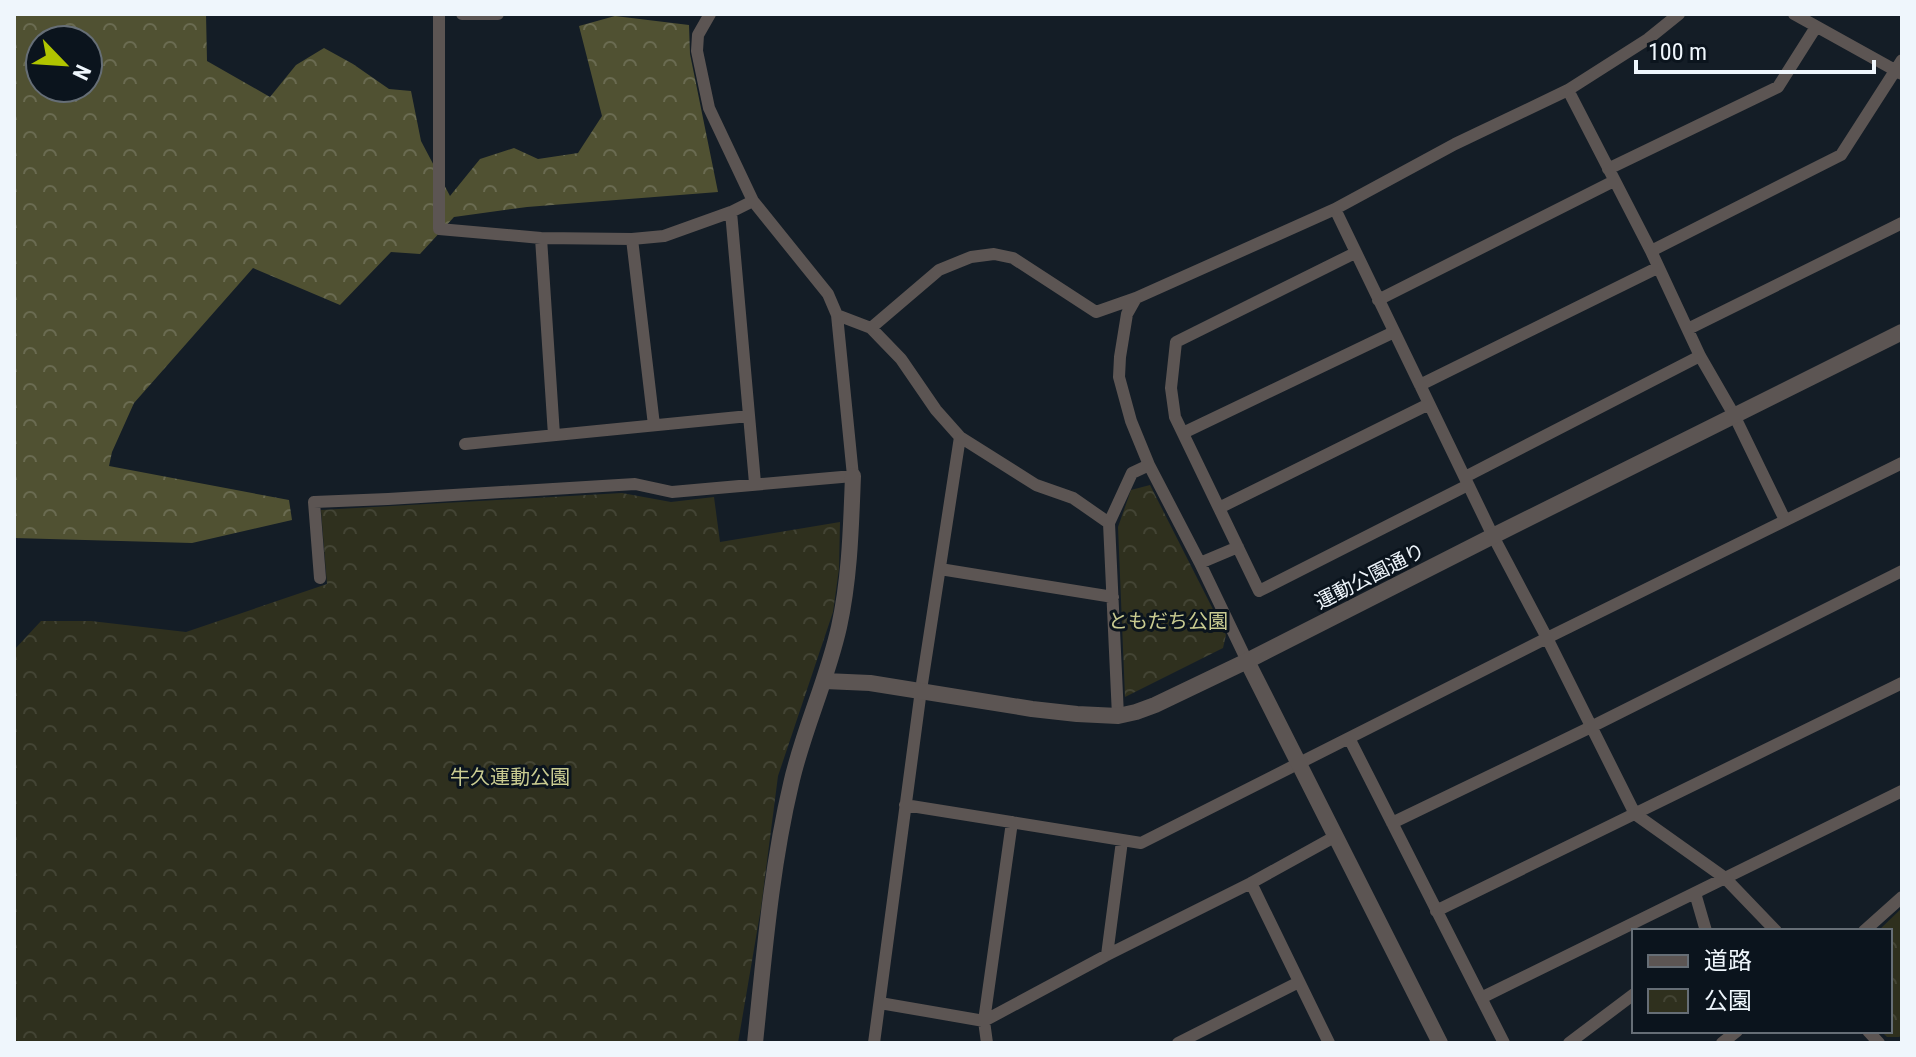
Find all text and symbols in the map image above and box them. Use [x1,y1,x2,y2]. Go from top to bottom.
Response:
north arrow [24,24,104,104]
scale bar [1636,24,1874,74]
text: 100 m [1648,38,1707,66]
text: N [67,61,96,84]
street label: 運動公園通り [1311,538,1429,614]
park label: ともだち公園 [1108,609,1228,633]
park label: 牛久運動公園 [450,765,570,789]
legend [1632,929,1892,1033]
text: 道路 [1704,947,1752,975]
text: 公園 [1704,987,1752,1015]

